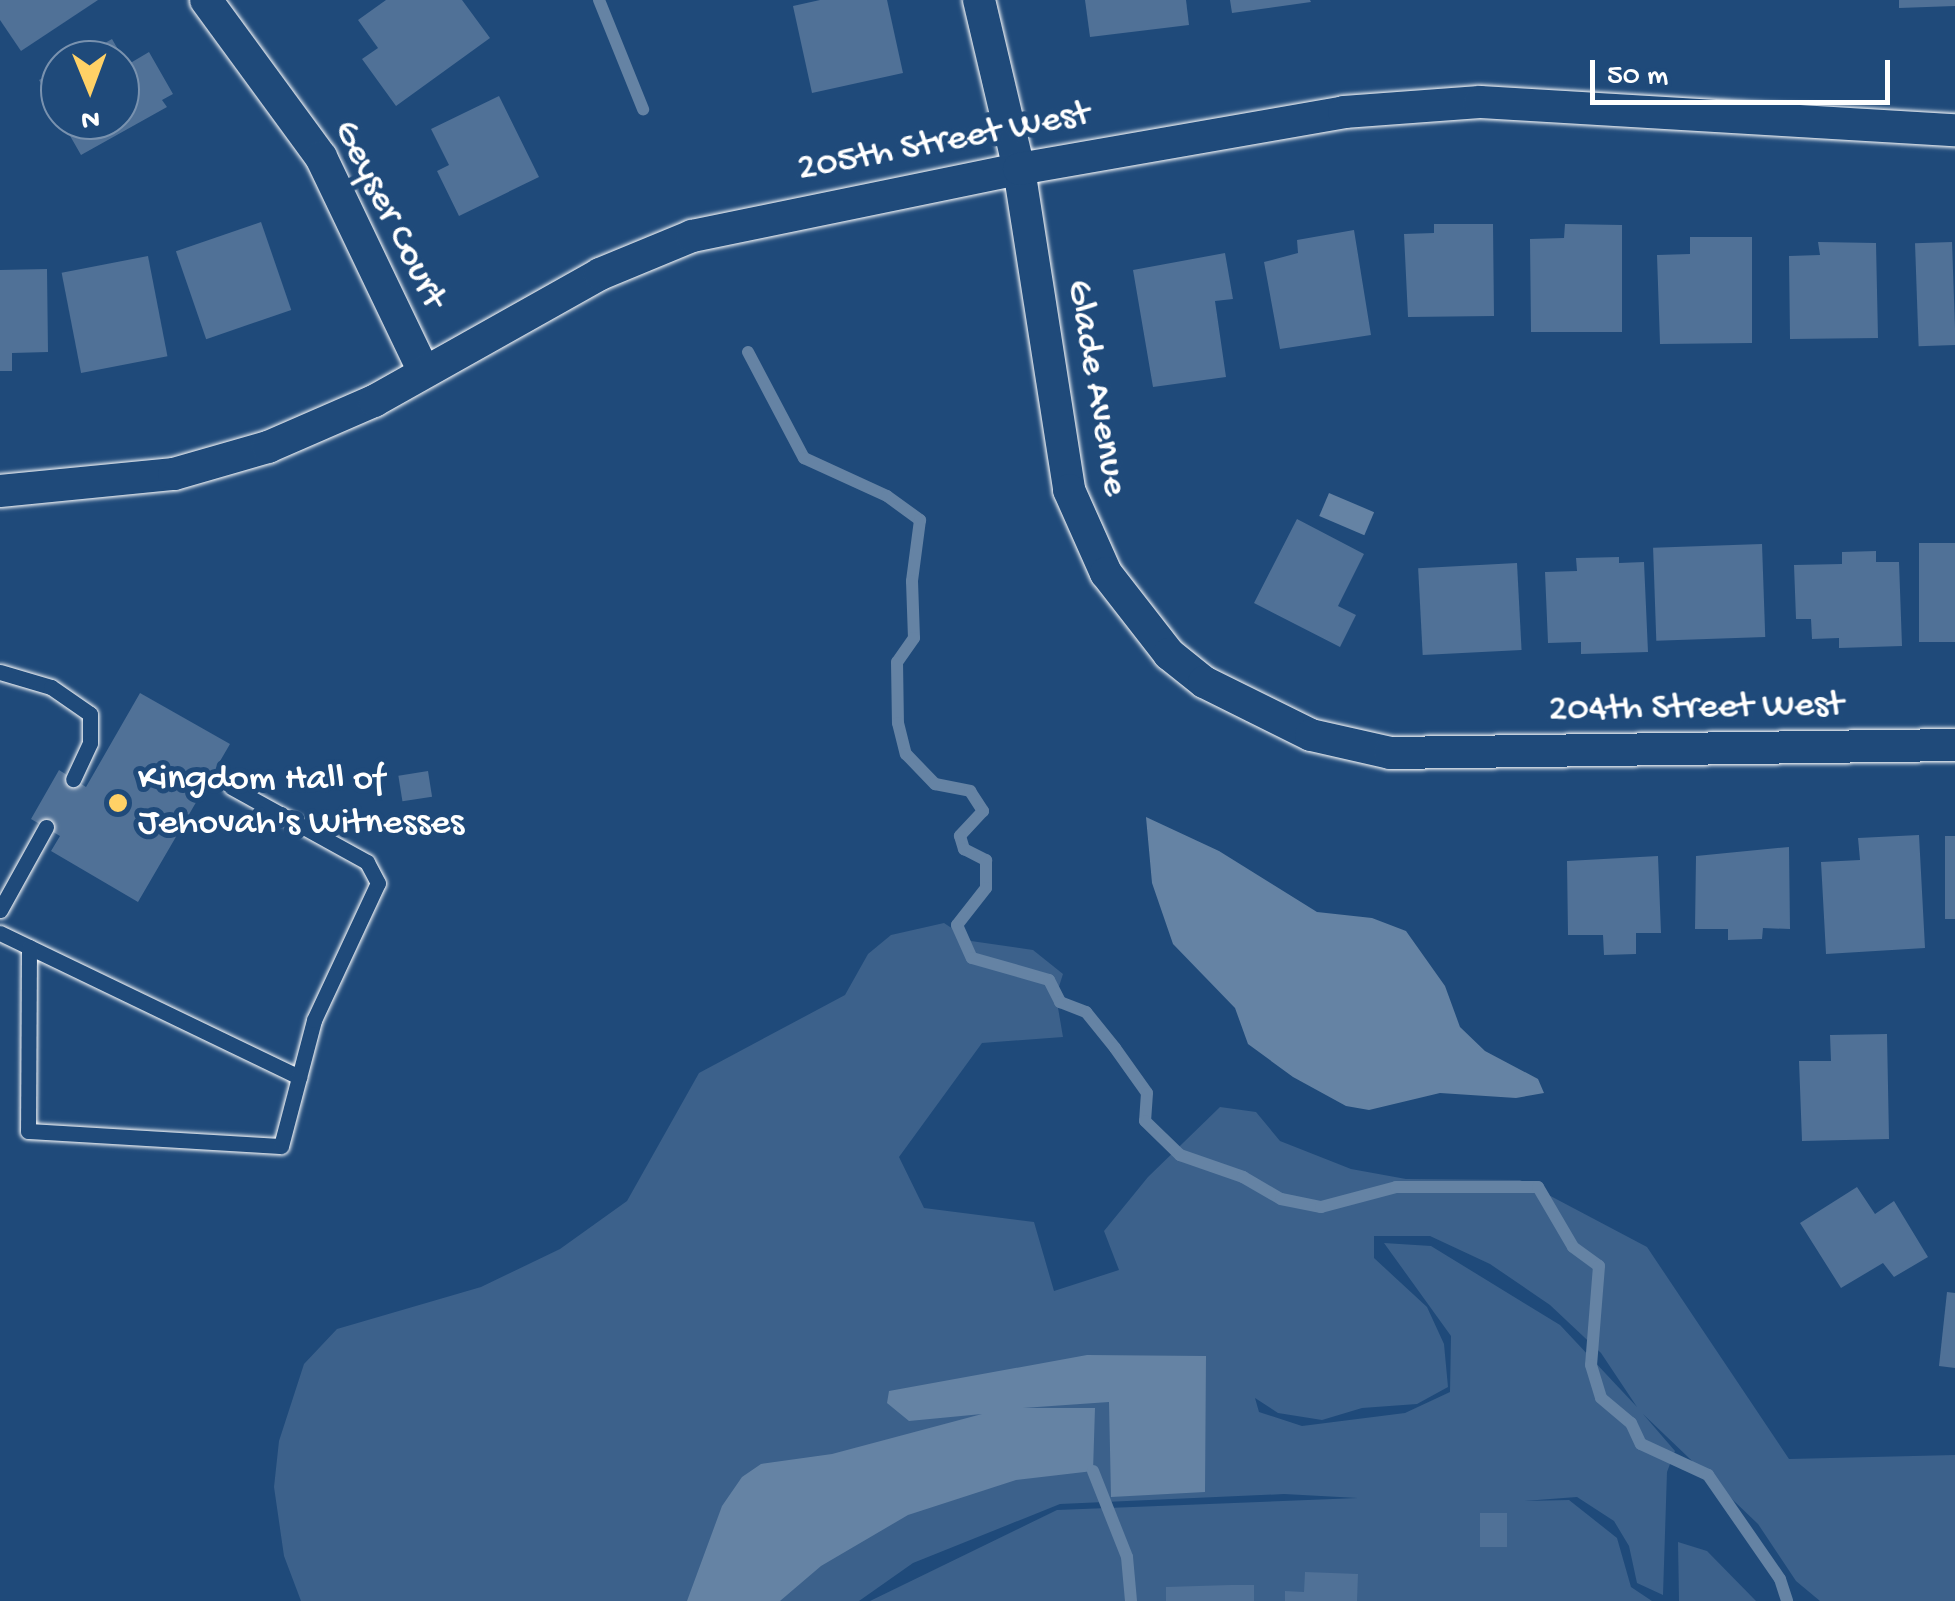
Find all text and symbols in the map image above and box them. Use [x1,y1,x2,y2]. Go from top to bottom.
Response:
north arrow [40,40,140,140]
scale bar [1595,40,1895,102]
text: 50 m [1607,60,1668,95]
street label: 205th Street West [794,92,1094,194]
text: N [81,102,100,135]
street label: Geyser Court [321,113,455,317]
street label: Glade Avenue [1054,276,1136,500]
street label: 204th Street West [1548,684,1844,734]
place label: Kingdom Hall of Jehovah's Witnesses [138,758,464,848]
marker: Kingdom Hall of Jehovah's Witnesses [107,792,129,814]

